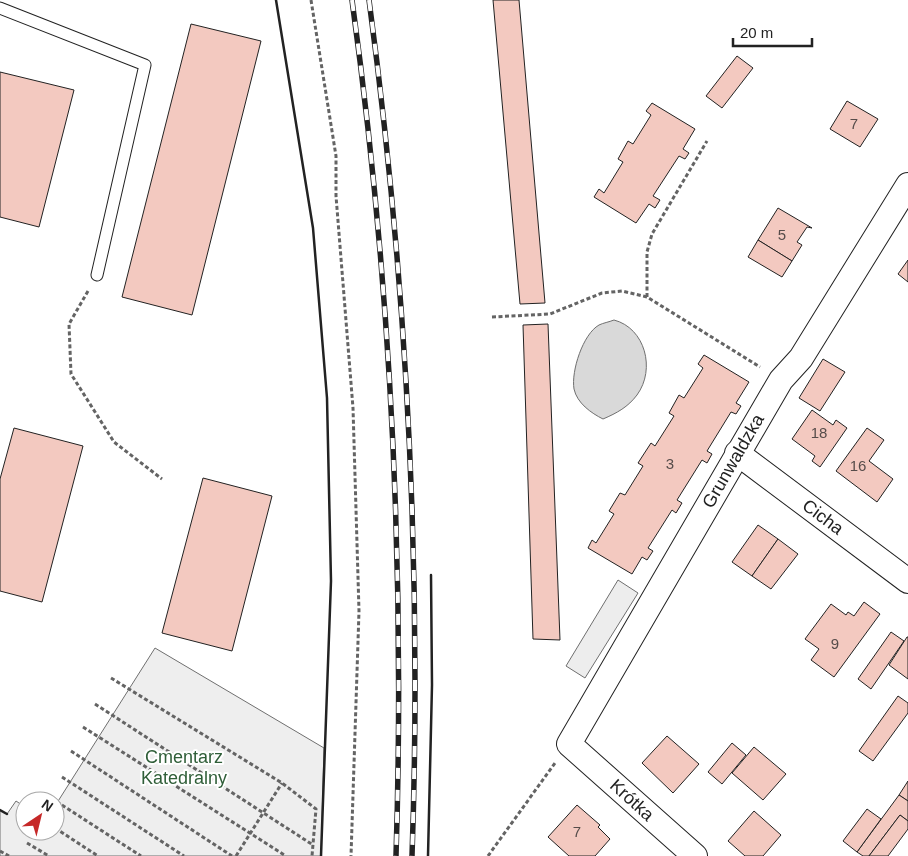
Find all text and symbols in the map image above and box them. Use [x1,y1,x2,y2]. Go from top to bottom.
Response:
scale bar [733,15,812,47]
text: 20 m [740,24,773,41]
house number: 7 [850,115,858,132]
house number: 5 [778,226,786,243]
street label: Grunwaldzka [698,410,768,511]
house number: 18 [811,424,827,441]
house number: 3 [666,455,674,472]
house number: 16 [850,457,866,474]
street label: Cicha [799,495,848,539]
house number: 9 [831,635,839,652]
park label: Cmentarz Katedralny [141,747,227,788]
street label: Krótka [606,775,659,825]
north arrow [15,791,65,841]
text: N [39,796,56,815]
house number: 7 [573,823,581,840]

